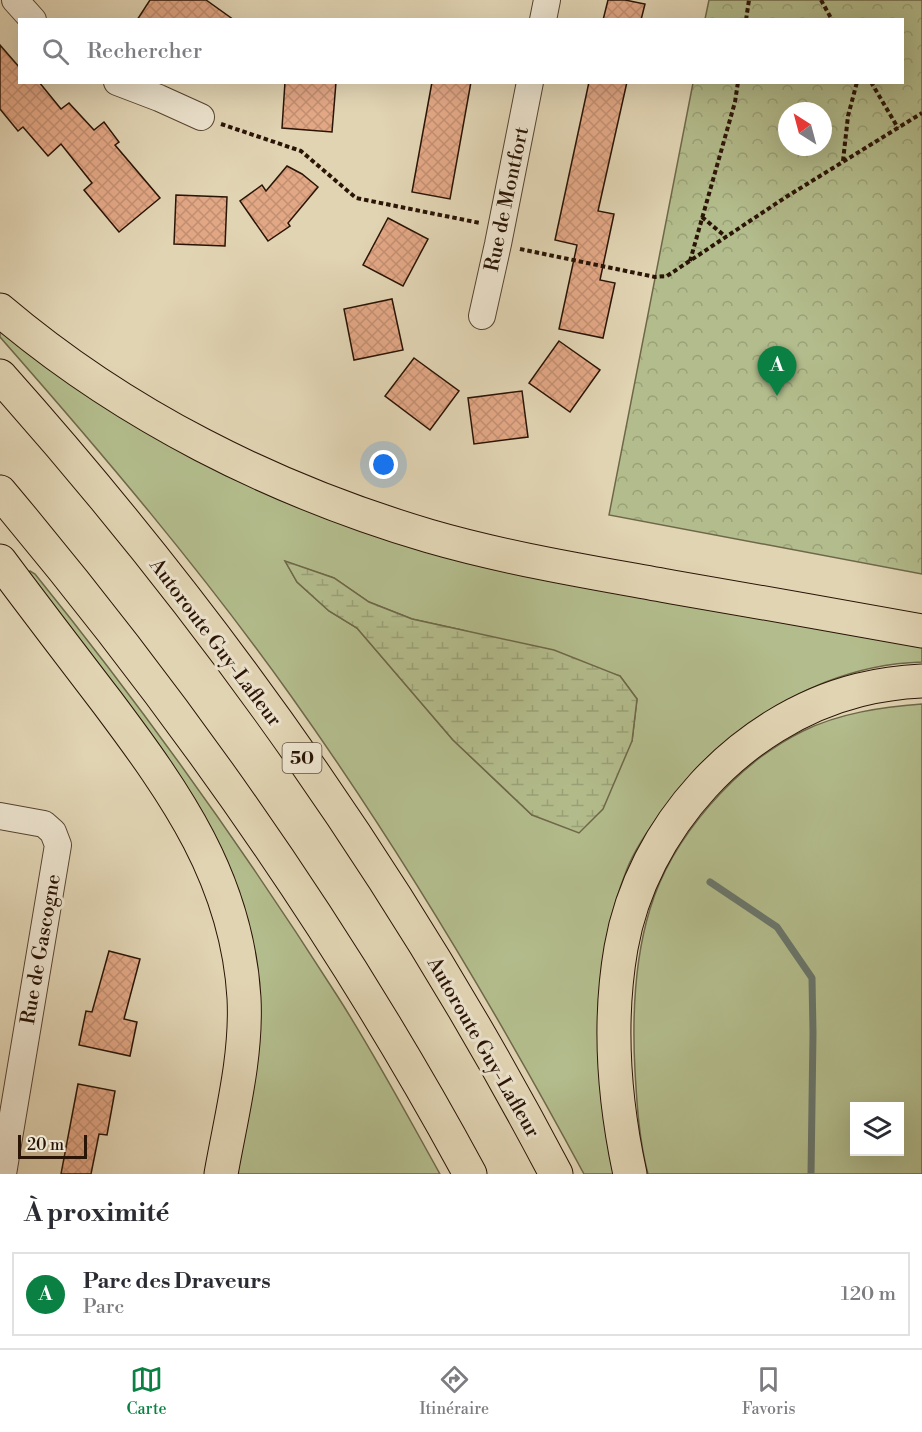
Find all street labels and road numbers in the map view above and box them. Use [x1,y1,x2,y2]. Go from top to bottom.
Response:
street label: Rue de Montfort [480,125,535,274]
street label: Autoroute Guy-Lafleur [143,553,286,732]
road number: 50 [282,743,322,773]
street label: Rue de Gascogne [16,872,67,1026]
street label: Autoroute Guy-Lafleur [420,952,545,1143]

